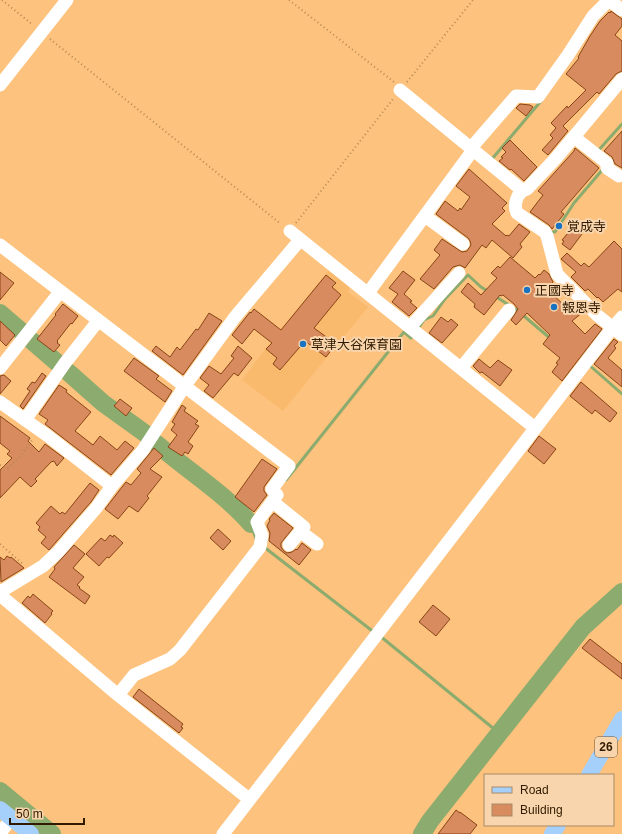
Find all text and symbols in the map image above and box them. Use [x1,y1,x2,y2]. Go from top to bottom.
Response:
place label: 覚成寺 [567,219,606,234]
marker: 覚成寺 [554,221,564,231]
place label: 正國寺 [535,283,574,298]
marker: 正國寺 [522,285,532,295]
place label: 報恩寺 [562,300,601,315]
marker: 報恩寺 [549,302,559,312]
place label: 草津大谷保育園 [311,337,402,352]
marker: 草津大谷保育園 [298,339,308,349]
road number: 26 [595,737,617,757]
legend [484,774,614,826]
text: Road [520,783,549,797]
scale bar [10,800,84,826]
text: Building [520,803,563,817]
text: 50 m [16,807,43,821]

